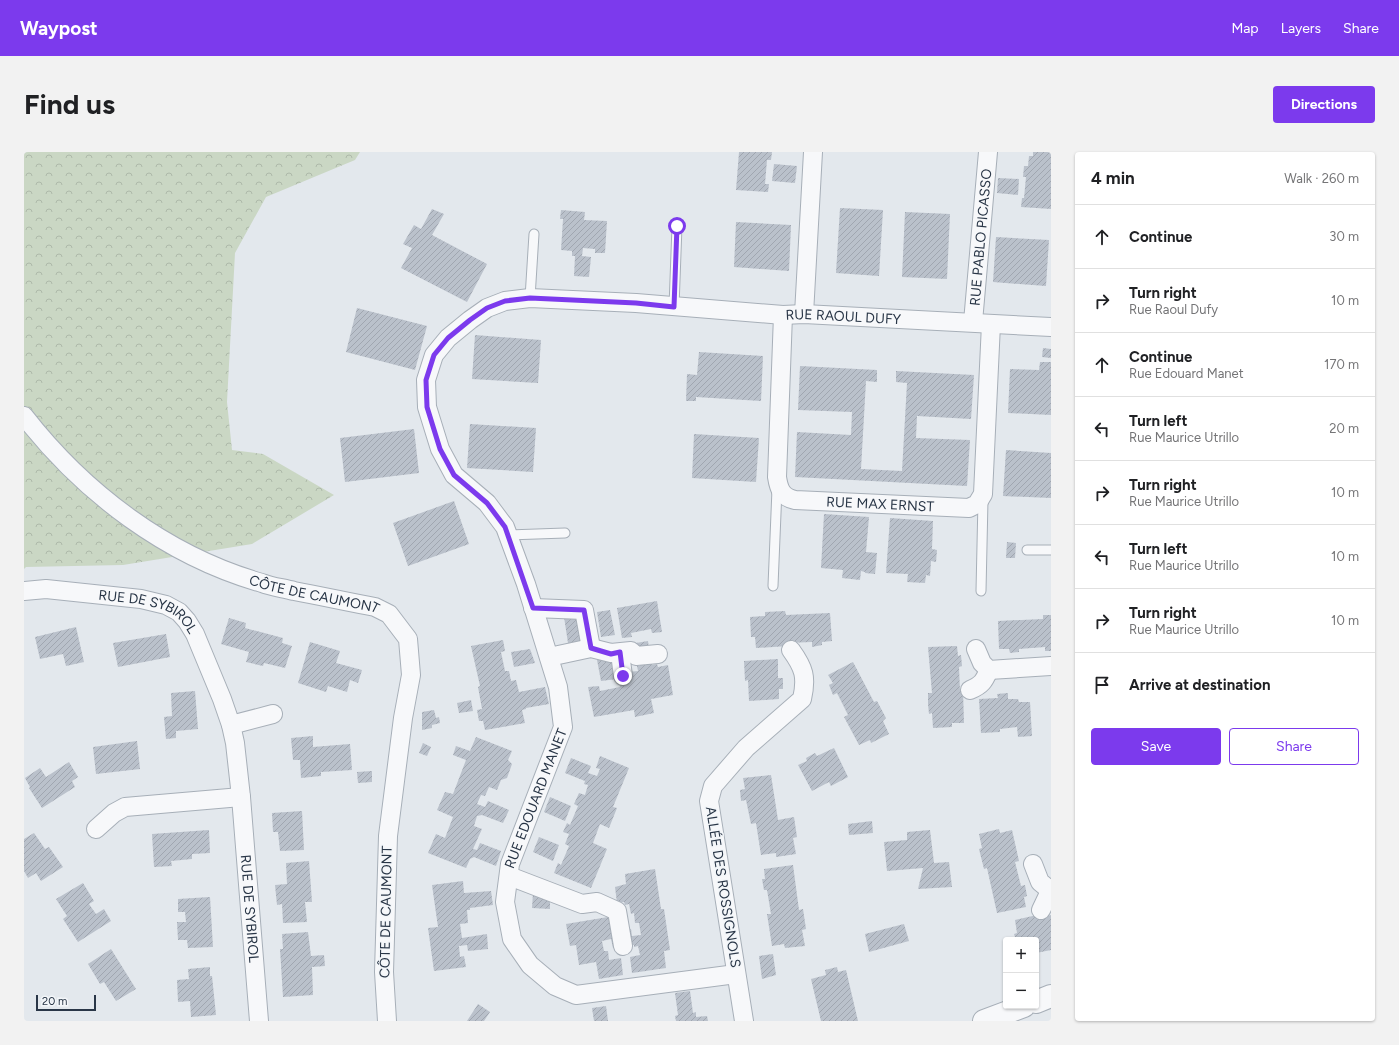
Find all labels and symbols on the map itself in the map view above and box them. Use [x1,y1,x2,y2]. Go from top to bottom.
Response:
street label: RUE PABLO PICASSO [966,168,995,307]
route start [668,217,686,235]
street label: RUE RAOUL DUFY [785,306,902,328]
street label: RUE MAX ERNST [826,493,935,515]
street label: CÔTE DE CAUMONT [247,571,383,617]
street label: RUE DE SYBIROL [98,586,201,637]
route end [614,667,632,685]
street label: RUE EDOUARD MANET [501,726,570,871]
street label: ALLÉE DES ROSSIGNOLS [702,805,744,969]
street label: CÔTE DE CAUMONT [376,845,396,978]
street label: RUE DE SYBIROL [237,854,263,964]
scale bar [36,993,96,1012]

